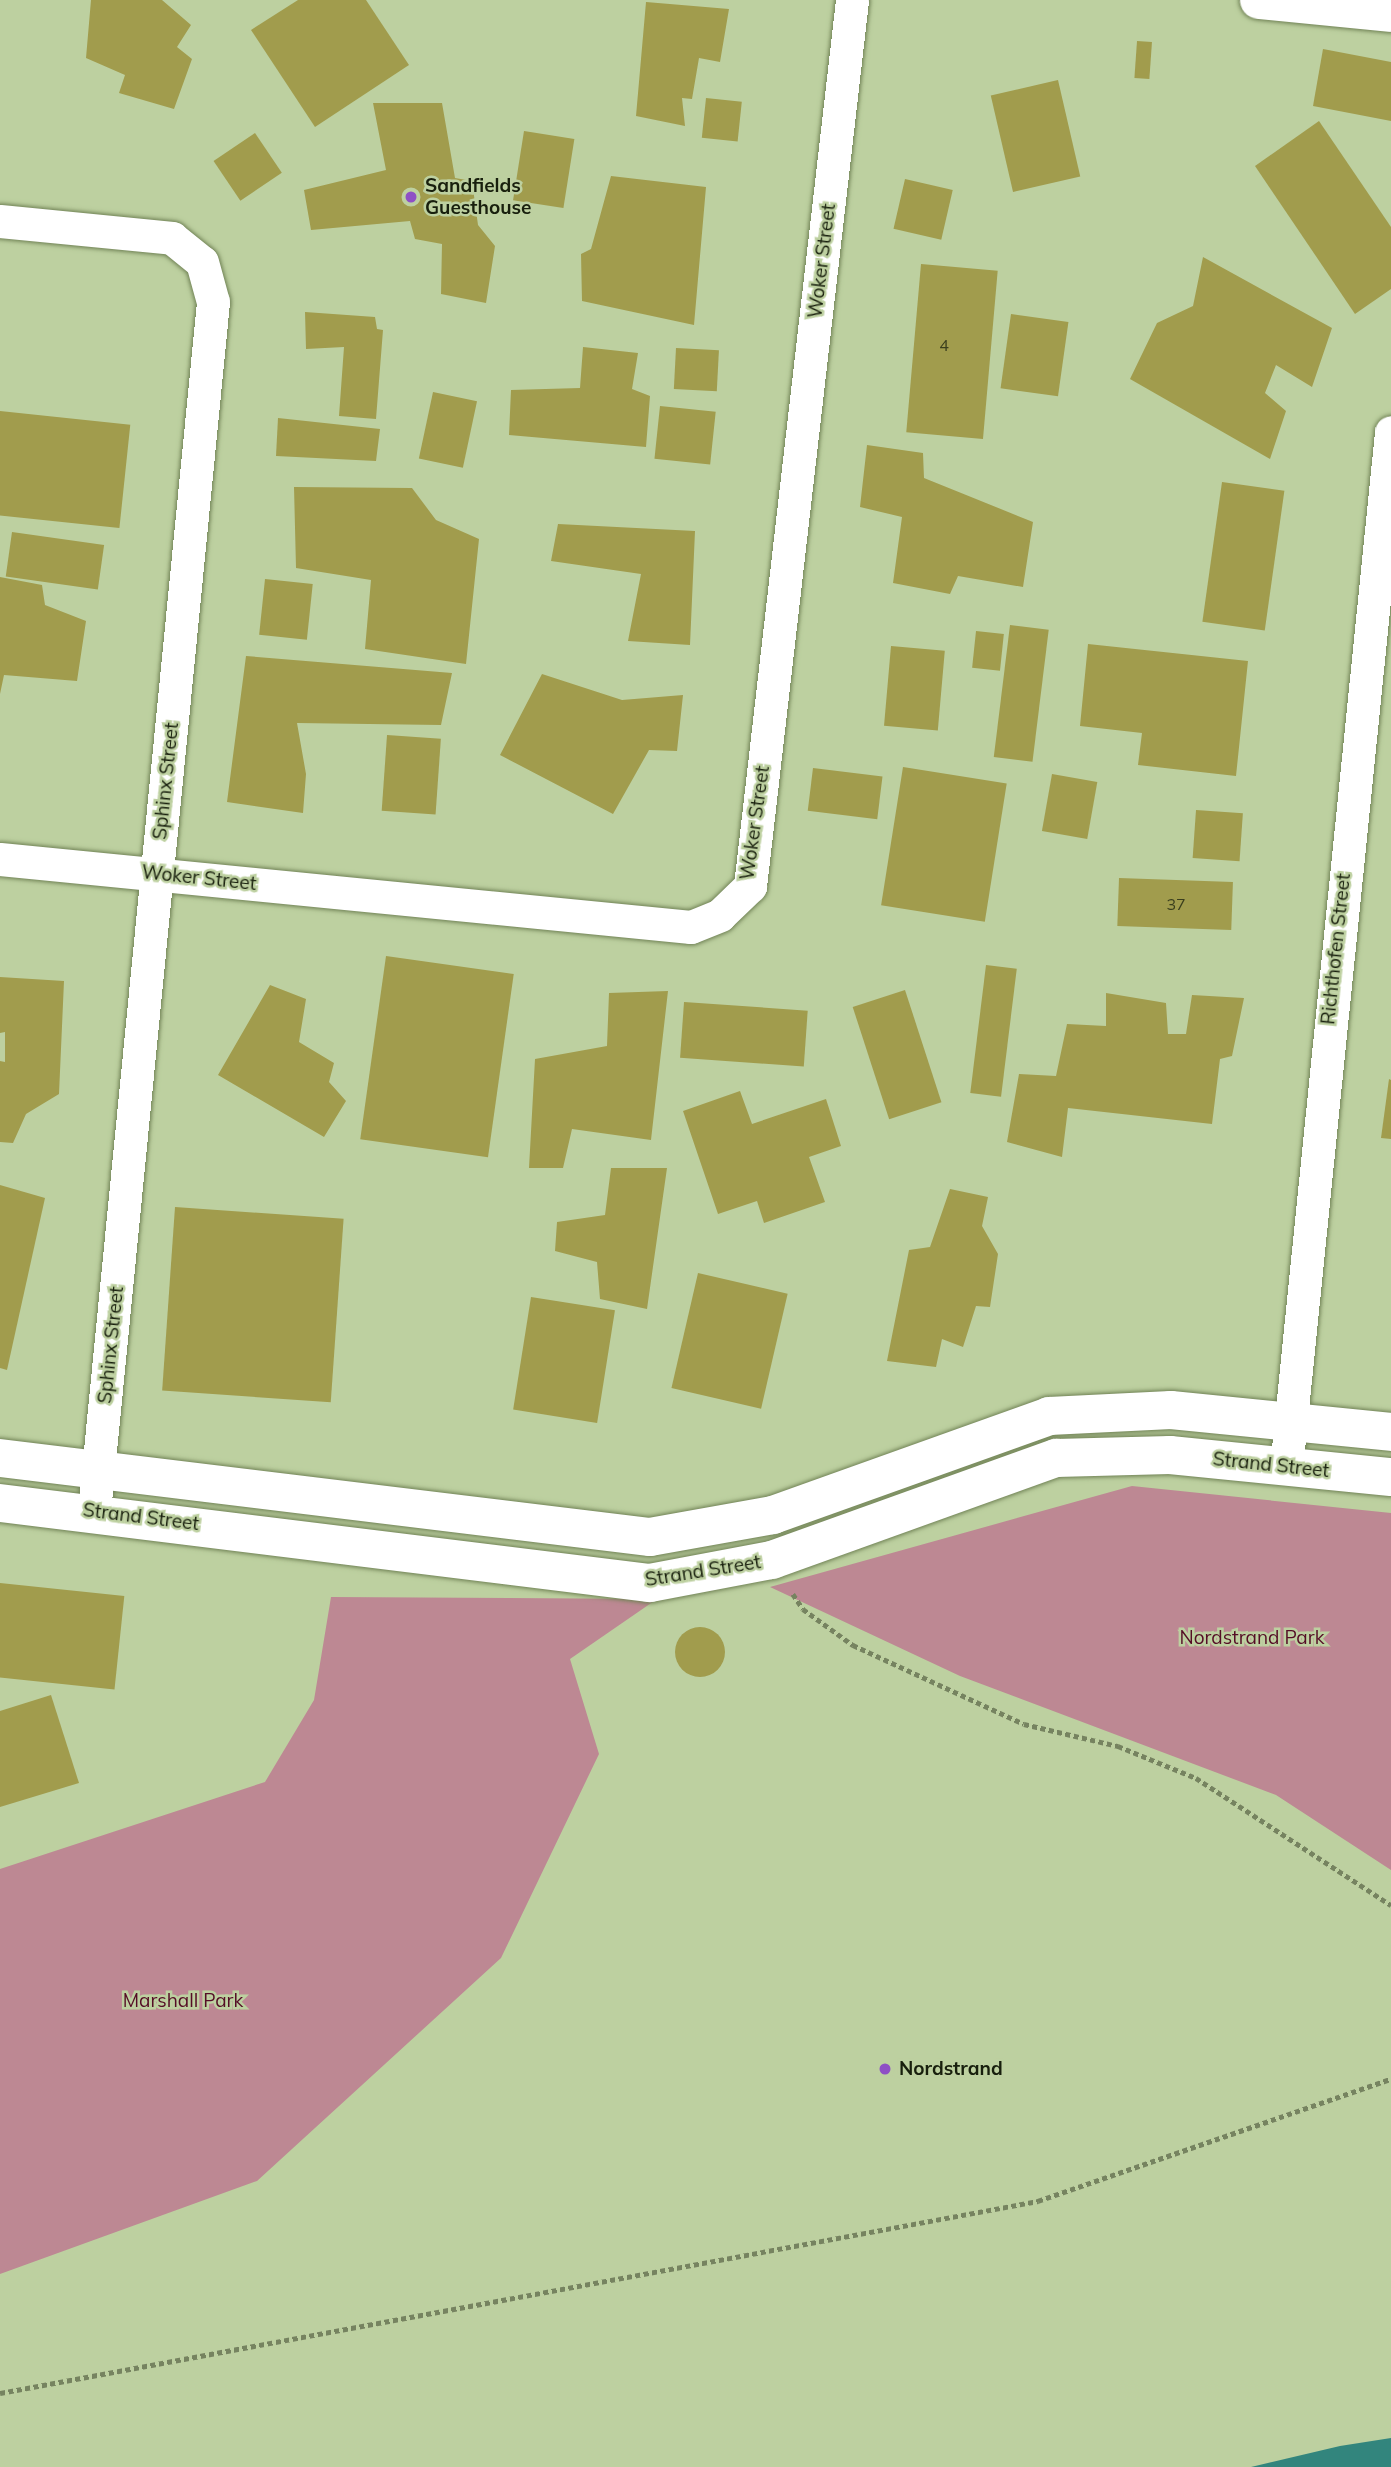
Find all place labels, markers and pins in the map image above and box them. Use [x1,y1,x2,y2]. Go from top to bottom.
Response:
place label: Sandfields Guesthouse [425,175,531,219]
marker: Sandfields Guesthouse [403,189,419,205]
place label: Nordstrand [899,2058,1003,2080]
marker: Nordstrand [877,2061,893,2077]

